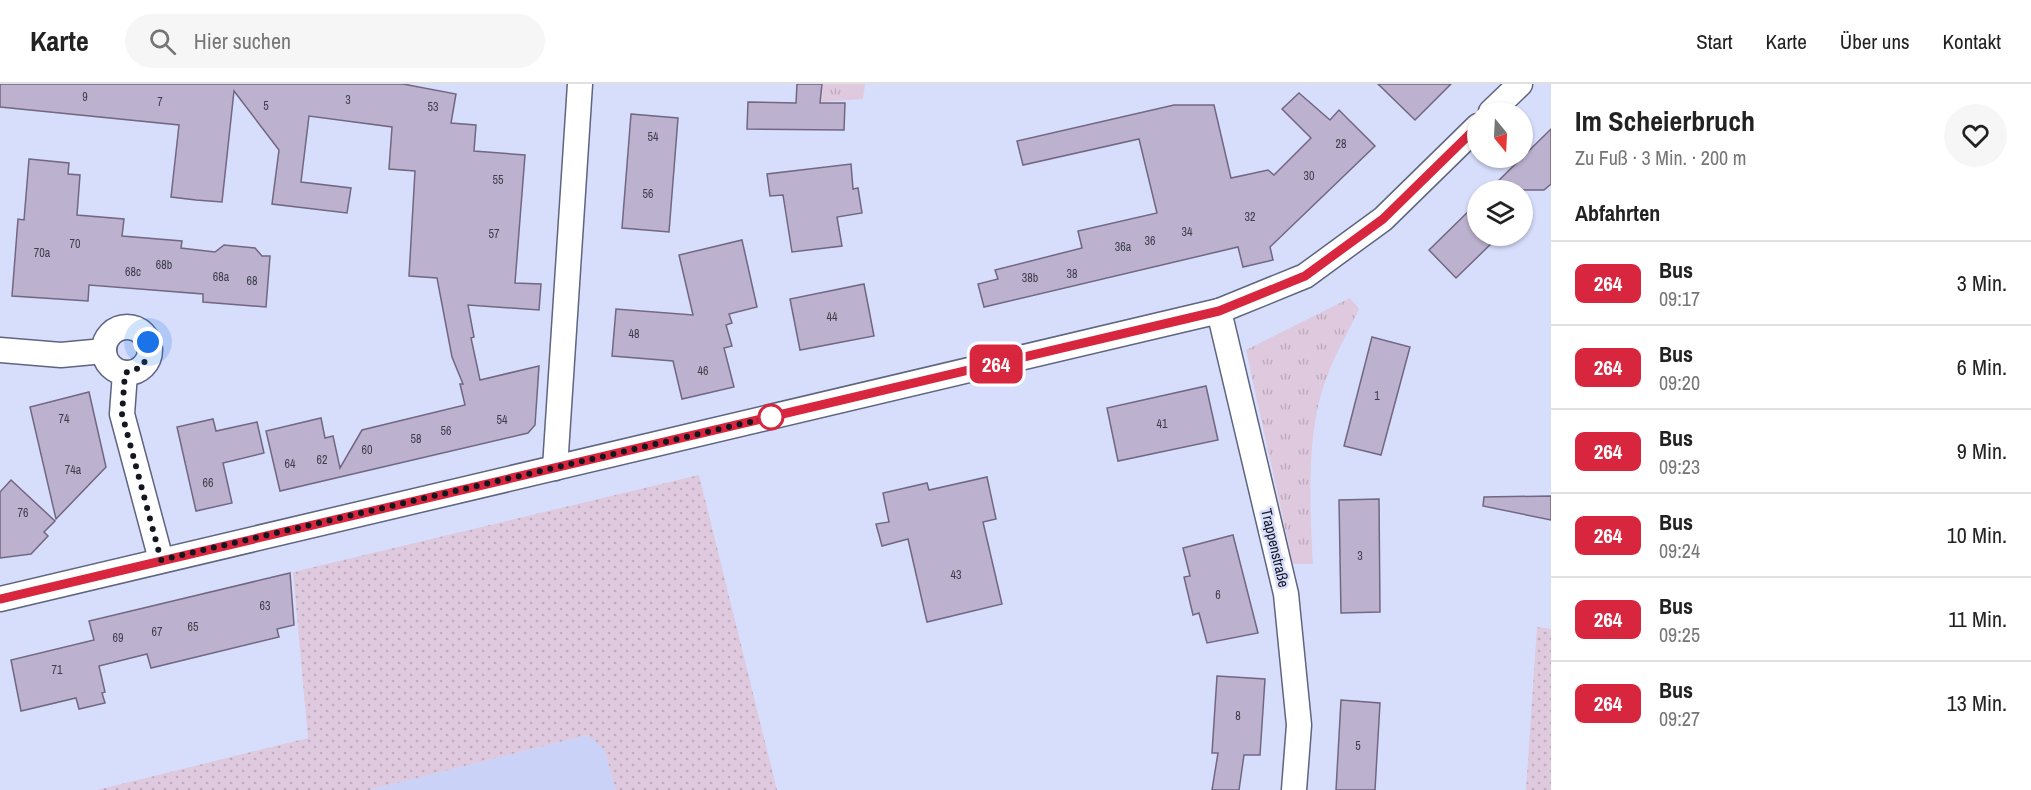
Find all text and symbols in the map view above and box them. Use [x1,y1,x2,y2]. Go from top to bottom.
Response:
search box [125,14,545,68]
text: Karte [30,22,89,60]
icon: search [146,25,179,58]
text: Hier suchen [194,26,291,56]
text: Start [1696,27,1733,56]
text: Karte [1766,27,1807,56]
text: Über uns [1840,27,1910,56]
text: Kontakt [1943,27,2001,56]
house number: 9 [82,89,88,105]
house number: 3 [345,92,351,108]
house number: 7 [157,94,163,110]
house number: 5 [263,98,269,114]
house number: 53 [428,99,438,115]
north arrow [1467,102,1533,168]
map controls [1467,102,1533,246]
text: Im Scheierbruch [1575,102,1755,140]
button: heart [1944,104,2007,167]
house number: 54 [648,129,659,145]
house number: 28 [1336,136,1346,152]
text: Zu Fuß · 3 Min. · 200 m [1575,144,1746,171]
house number: 30 [1304,168,1314,184]
house number: 55 [493,172,504,188]
button: layers [1467,180,1533,246]
house number: 56 [643,186,653,202]
text: Abfahrten [1575,198,1660,228]
house number: 32 [1245,209,1255,225]
house number: 34 [1182,224,1193,240]
house number: 57 [489,226,500,242]
house number: 36 [1145,233,1155,249]
house number: 70 [70,236,80,252]
house number: 36a [1115,239,1132,255]
house number: 70a [34,245,51,261]
text: Bus [1659,255,1693,285]
house number: 68b [156,257,172,273]
house number: 68c [125,264,141,280]
house number: 38 [1067,266,1077,282]
text: 3 Min. [1957,268,2007,298]
house number: 68a [213,269,230,285]
text: 264 [1594,269,1622,298]
house number: 38b [1022,270,1038,286]
house number: 68 [247,273,257,289]
text: 09:17 [1659,285,1700,312]
house number: 44 [827,309,838,325]
house number: 48 [629,326,639,342]
your location [133,327,163,357]
text: Bus [1659,339,1693,369]
line badge: 264 [962,344,1030,384]
text: 264 [982,350,1010,379]
text: 6 Min. [1957,352,2007,382]
text: 264 [1594,353,1622,382]
house number: 46 [698,363,708,379]
text: 09:20 [1659,369,1700,396]
house number: 1 [1374,388,1380,404]
unlabelled marker [758,404,784,430]
house number: 74 [59,411,70,427]
house number: 54 [497,412,508,428]
house number: 41 [1157,416,1168,432]
house number: 56 [441,423,451,439]
text: Bus [1659,423,1693,453]
house number: 58 [411,431,421,447]
text: 9 Min. [1957,436,2007,466]
text: 264 [1594,437,1622,466]
house number: 60 [362,442,372,458]
house number: 62 [317,452,327,468]
text: 09:23 [1659,453,1700,480]
house number: 64 [285,456,296,472]
house number: 74a [65,462,82,478]
house number: 66 [203,475,213,491]
house number: 76 [18,505,28,521]
street label: Trappenstraße [1256,506,1295,589]
text: Bus [1659,507,1693,537]
text: 10 Min. [1947,520,2007,550]
text: 264 [1594,521,1622,550]
text: 09:24 [1659,537,1700,564]
house number: 3 [1357,548,1363,564]
house number: 43 [951,567,961,583]
house number: 6 [1215,587,1221,603]
text: Bus [1659,591,1693,621]
house number: 63 [260,598,270,614]
text: 11 Min. [1948,604,2007,634]
text: 264 [1594,605,1622,634]
house number: 65 [188,619,199,635]
text: 09:25 [1659,621,1700,648]
house number: 67 [152,624,163,640]
house number: 69 [113,630,123,646]
house number: 71 [52,662,63,678]
text: Bus [1659,675,1693,705]
text: 13 Min. [1947,688,2007,718]
text: 264 [1594,689,1622,718]
text: 09:27 [1659,705,1700,732]
house number: 8 [1235,708,1241,724]
house number: 5 [1355,738,1361,754]

